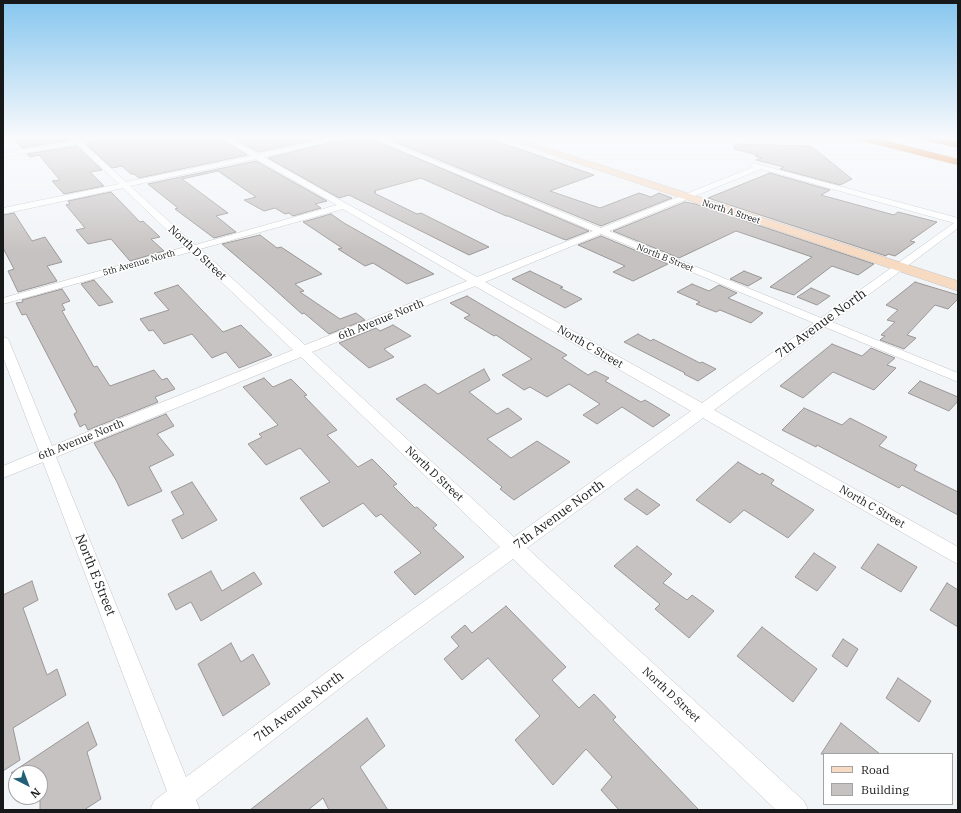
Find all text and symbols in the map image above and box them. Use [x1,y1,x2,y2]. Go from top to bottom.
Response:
street label: North A Street [701,198,761,226]
street label: North D Street [165,223,229,283]
street label: North B Street [635,242,695,274]
street label: 5th Avenue North [102,247,176,279]
street label: 7th Avenue North [773,286,869,362]
street label: 6th Avenue North [336,297,426,343]
street label: North C Street [555,323,625,371]
street label: 6th Avenue North [36,417,126,463]
street label: North D Street [402,444,466,504]
street label: 7th Avenue North [511,477,607,553]
street label: North C Street [837,483,907,531]
street label: North E Street [72,532,118,618]
street label: North D Street [639,665,703,725]
street label: 7th Avenue North [251,668,347,746]
legend [823,753,953,805]
text: Road [861,762,890,777]
north arrow [8,765,48,805]
text: Building [861,782,909,797]
text: N [27,785,43,801]

